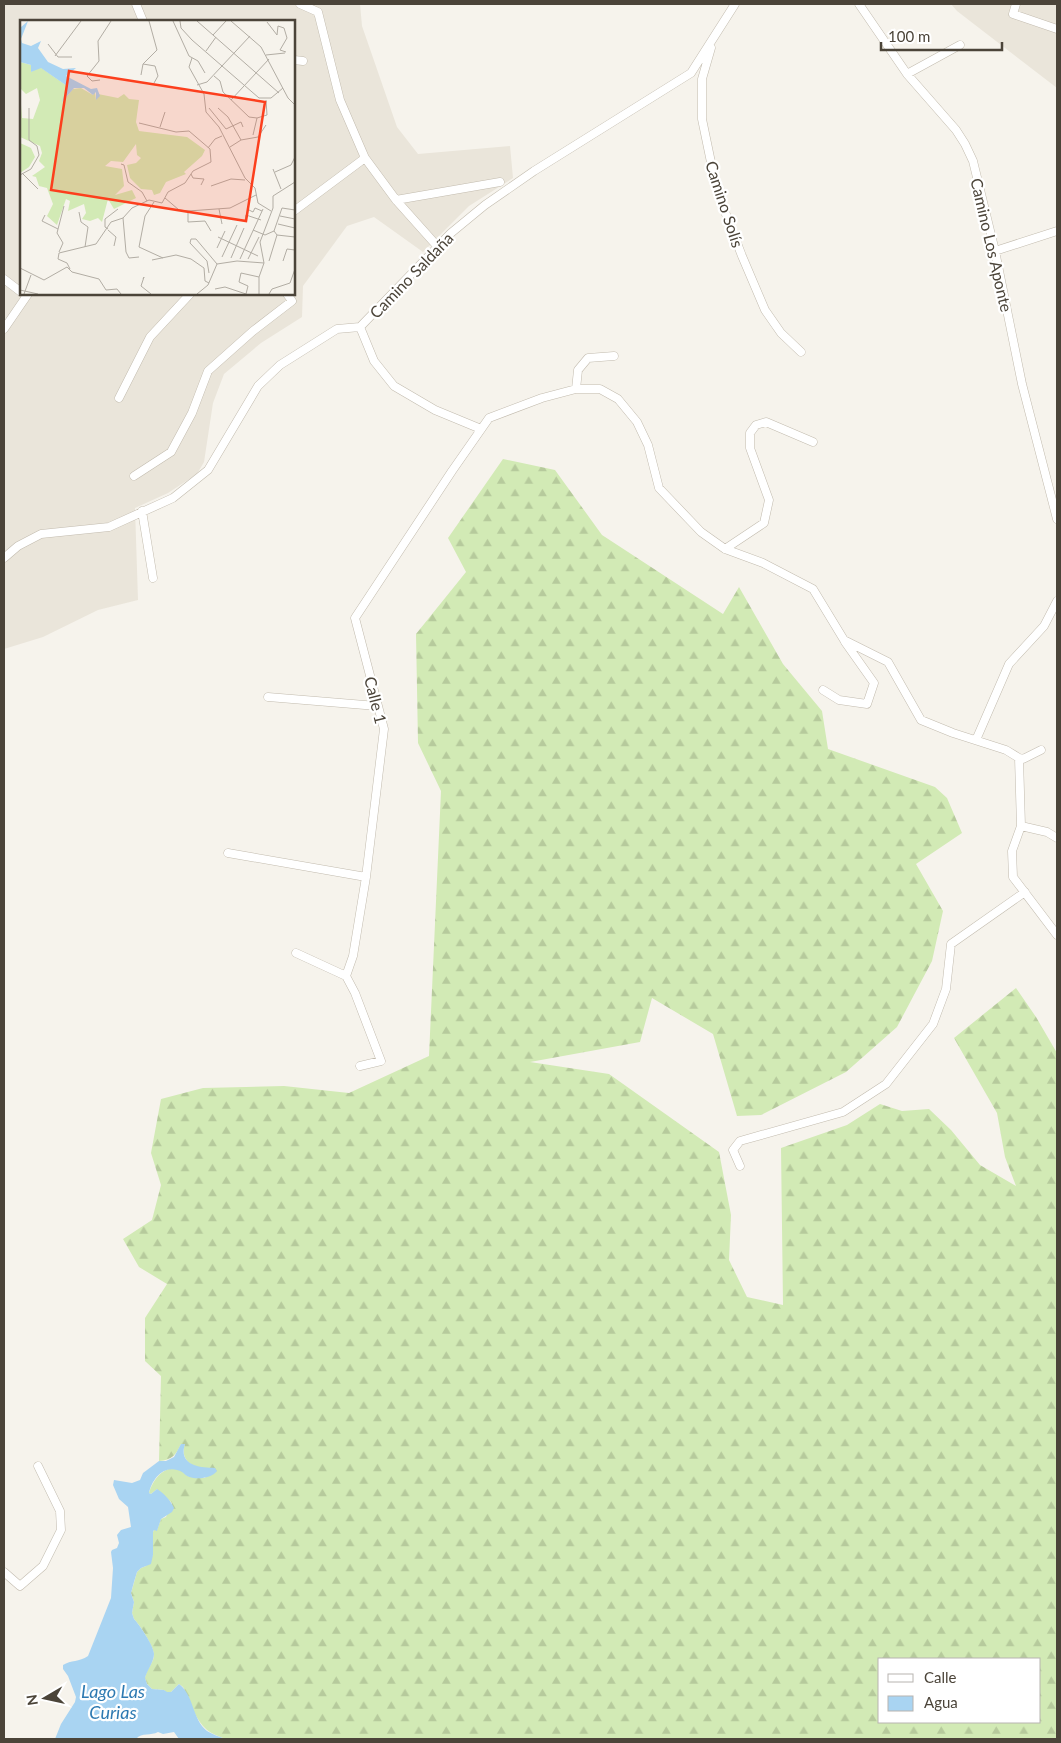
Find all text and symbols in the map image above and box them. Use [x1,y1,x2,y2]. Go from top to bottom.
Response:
inset map [20,20,295,295]
scale bar [881,20,1002,52]
text: 100 m [888,27,930,45]
street label: Camino Solís [702,158,748,250]
street label: Camino Los Aponte [967,176,1017,314]
street label: Camino Saldaña [365,228,457,322]
street label: Calle 1 [361,674,391,726]
legend [878,1658,1041,1723]
text: Calle [924,1668,957,1686]
north arrow [20,1673,70,1723]
water label: Lago Las Curias [81,1680,145,1723]
text: N [22,1693,41,1707]
text: Agua [924,1693,958,1711]

